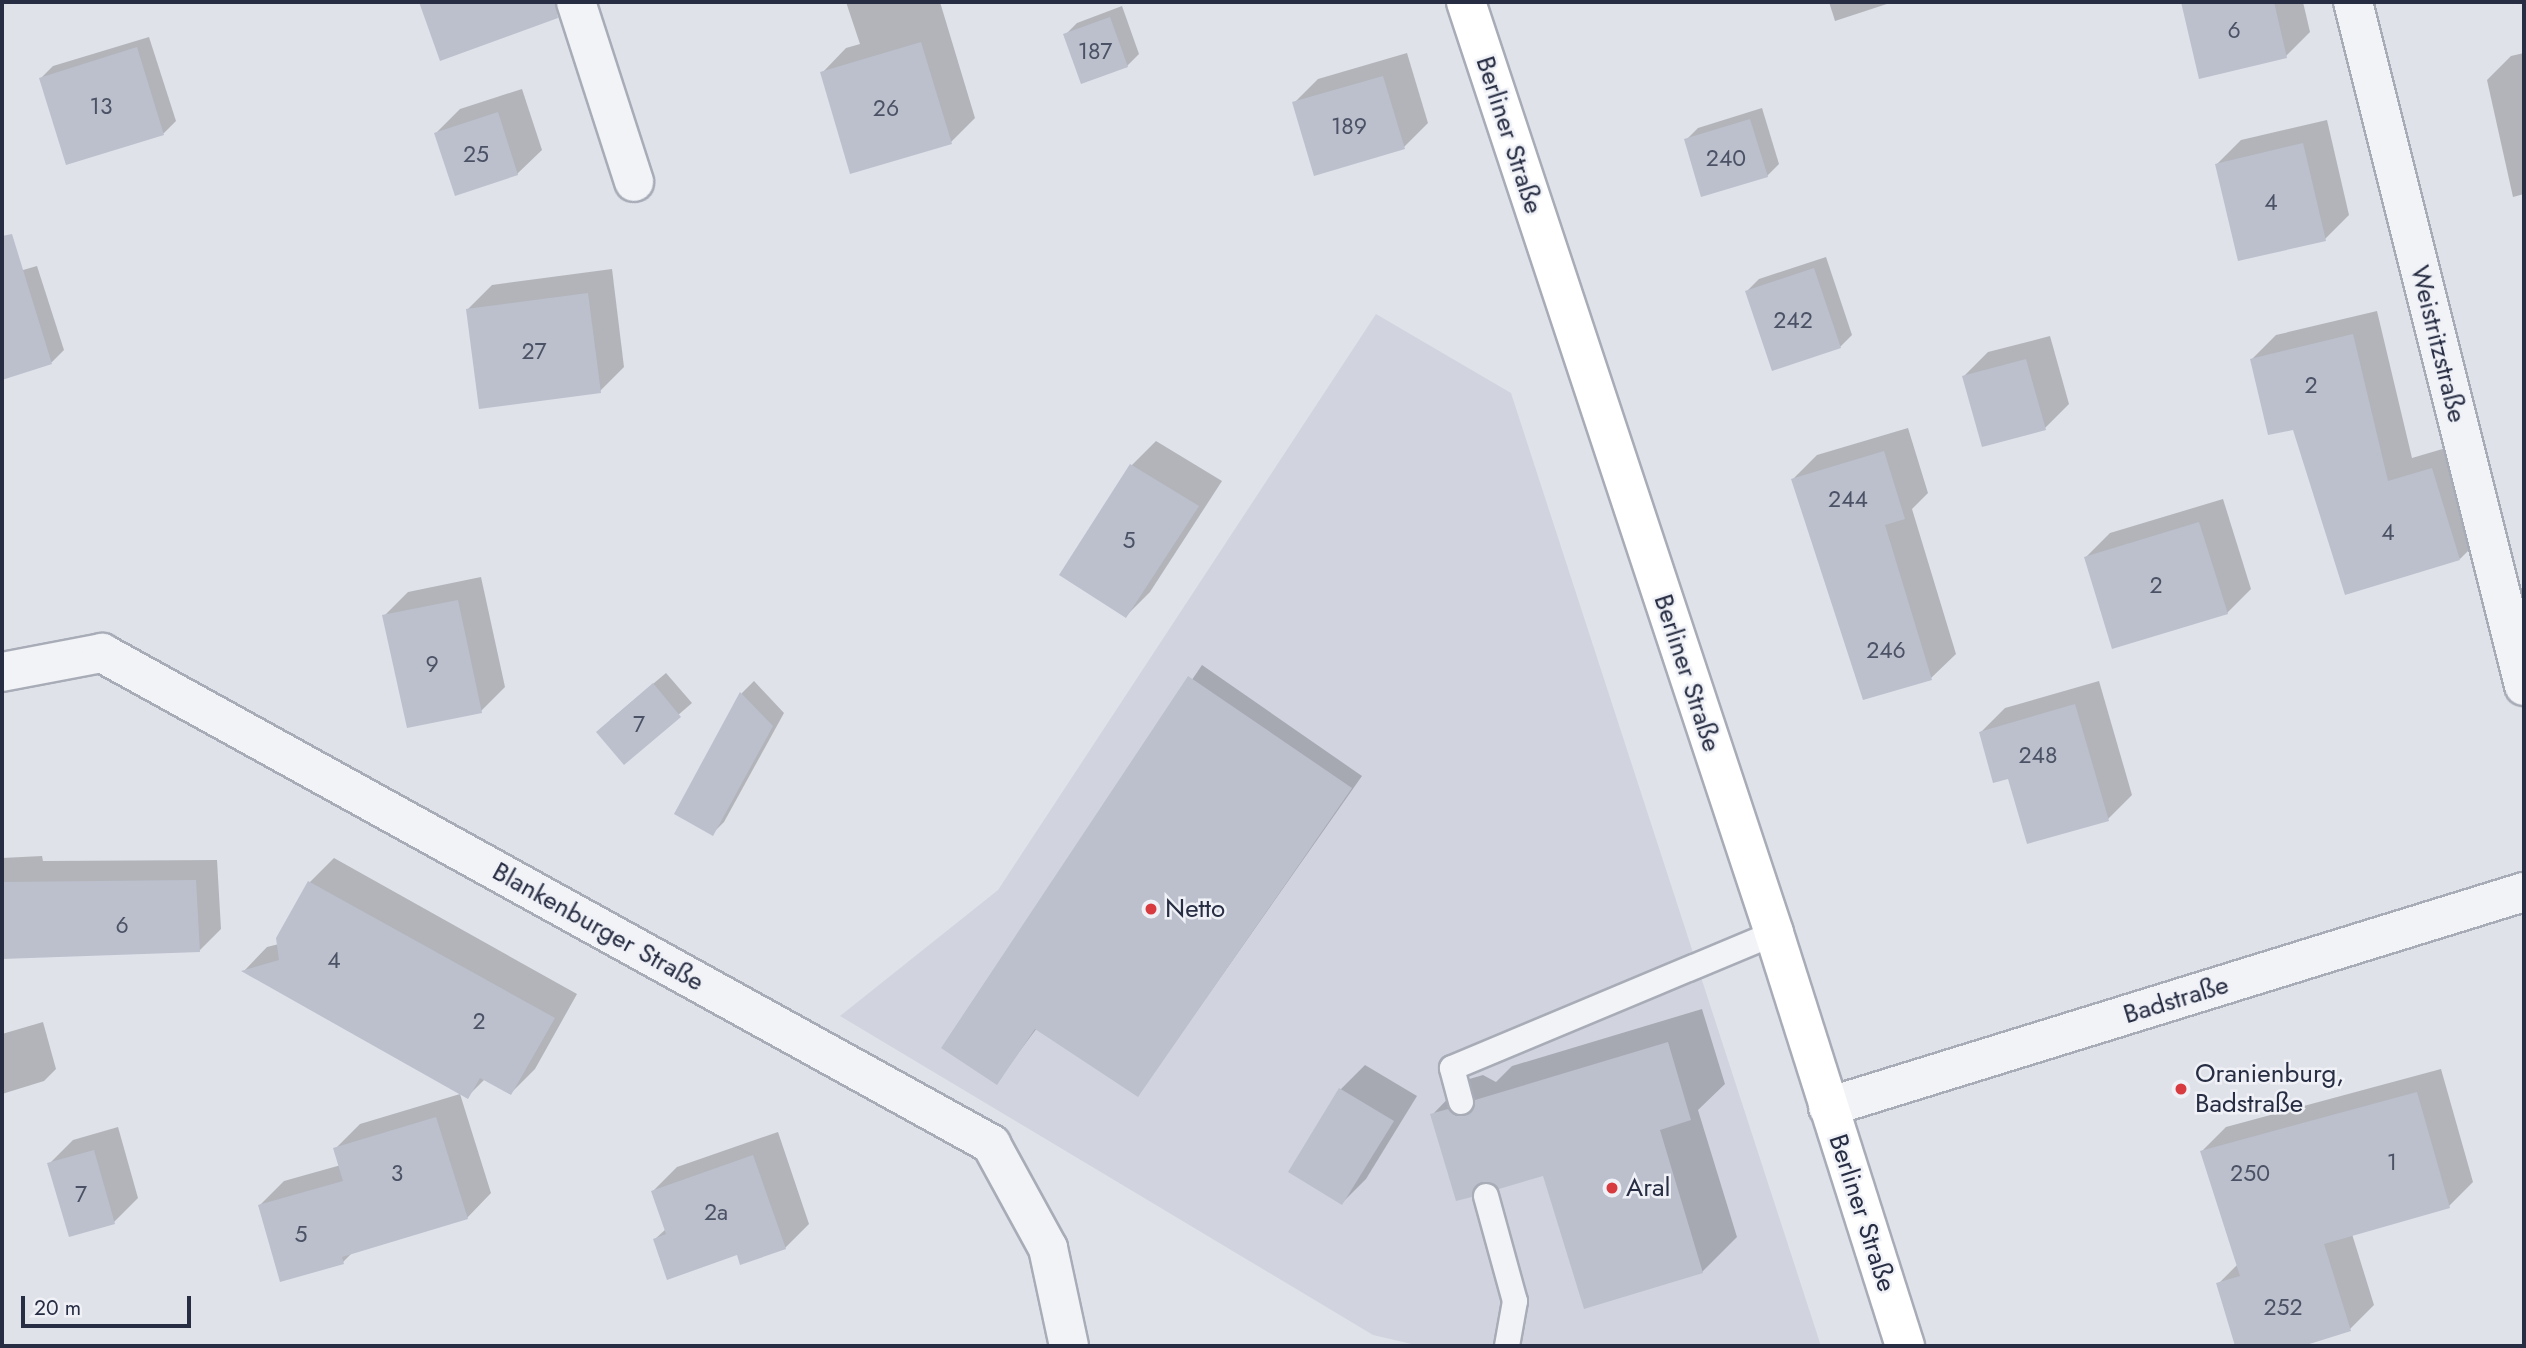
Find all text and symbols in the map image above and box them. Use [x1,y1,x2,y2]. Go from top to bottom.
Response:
house number: 6 [2227,16,2241,44]
house number: 187 [1078,37,1112,65]
street label: Berliner Straße [1469,53,1549,217]
house number: 13 [90,92,112,120]
house number: 26 [873,94,899,122]
house number: 189 [1331,112,1367,140]
house number: 25 [463,140,489,168]
house number: 240 [1706,144,1746,172]
house number: 4 [2264,188,2278,216]
street label: Weistritzstraße [2403,262,2473,426]
house number: 242 [1773,306,1813,334]
house number: 27 [521,337,547,365]
house number: 2 [2304,371,2318,399]
house number: 244 [1828,485,1868,513]
house number: 4 [2381,518,2395,546]
house number: 5 [1123,526,1135,554]
house number: 2 [2149,571,2163,599]
street label: Berliner Straße [1647,591,1727,755]
house number: 246 [1866,636,1906,664]
house number: 9 [425,650,439,678]
house number: 7 [633,710,645,738]
house number: 248 [2018,741,2058,769]
street label: Blankenburger Straße [487,856,709,998]
place label: Netto [1165,893,1225,925]
marker: Netto [1143,901,1159,917]
house number: 6 [115,911,129,939]
house number: 4 [327,946,341,974]
street label: Badstraße [2120,969,2232,1031]
house number: 2 [472,1007,486,1035]
place label: Oranienburg, Badstraße [2195,1058,2344,1120]
marker: Oranienburg, Badstraße [2173,1081,2189,1097]
street label: Berliner Straße [1822,1131,1902,1295]
house number: 1 [2387,1148,2397,1176]
house number: 3 [391,1159,403,1187]
house number: 250 [2230,1159,2270,1187]
place label: Aral [1626,1172,1671,1204]
house number: 7 [75,1180,87,1208]
marker: Aral [1604,1180,1620,1196]
house number: 2a [704,1198,728,1226]
house number: 5 [295,1220,307,1248]
scale bar [24,1282,194,1326]
text: 20 m [34,1293,81,1323]
house number: 252 [2263,1293,2303,1321]

